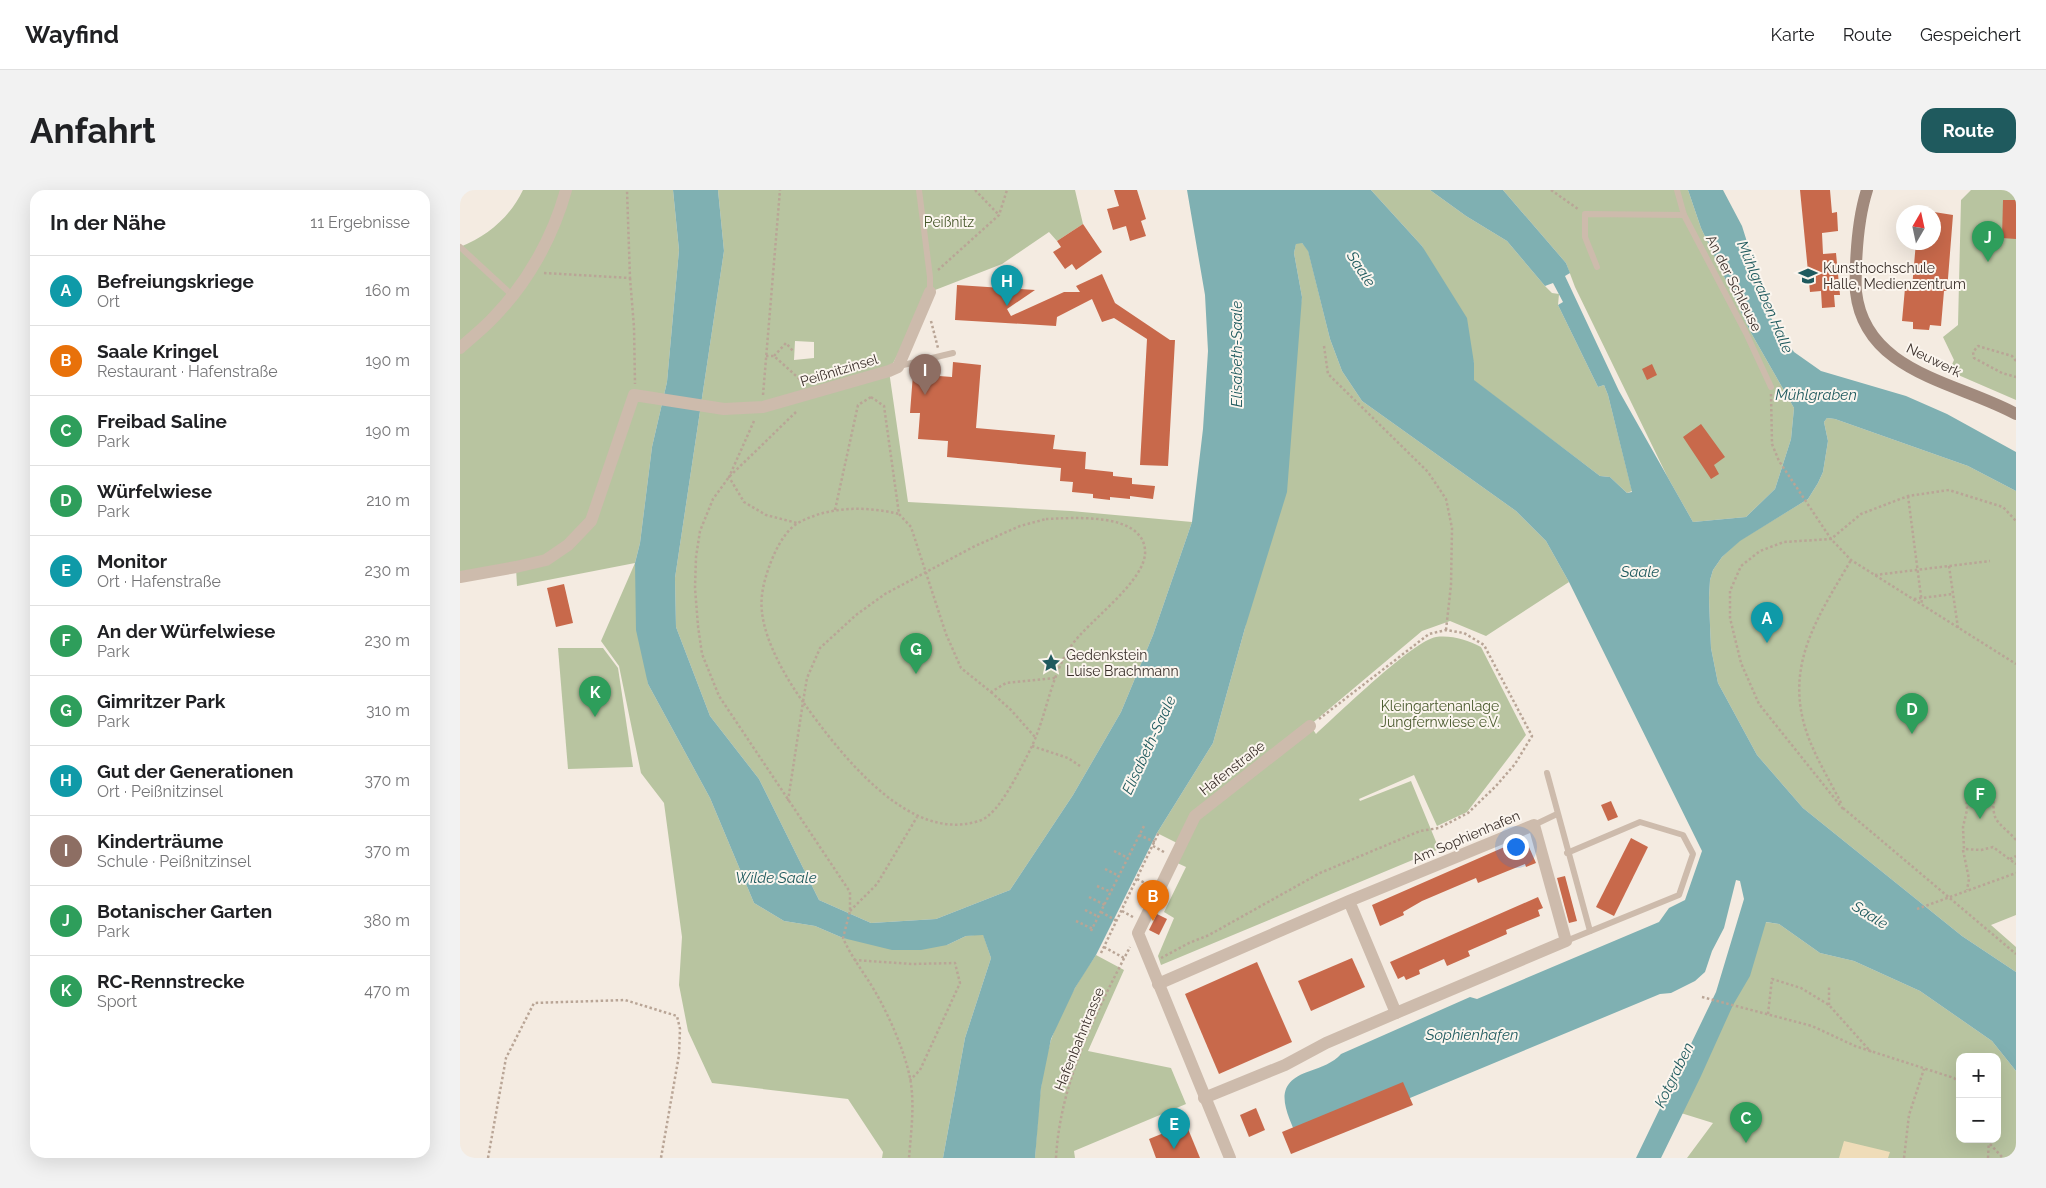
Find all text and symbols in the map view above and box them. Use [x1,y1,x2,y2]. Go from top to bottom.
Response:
text: Wayfind [25,20,119,49]
text: Karte [1771,24,1815,45]
text: Route [1843,24,1892,45]
text: Gespeichert [1920,24,2021,45]
button: Route [1921,108,2016,153]
text: Anfahrt [30,110,156,151]
north arrow [1896,205,1941,250]
text: In der Nähe [50,210,166,235]
text: 11 Ergebnisse [310,213,410,232]
park label: Peißnitz [924,214,974,230]
pin: J [1972,221,2004,262]
street label: An der Schleuse [1703,232,1765,334]
water label: Mühlgraben Halle [1733,238,1797,356]
water label: Saale [1342,247,1379,290]
place label: Kunsthochschule Halle, Medienzentrum [1823,260,1966,292]
pin: H [991,265,1023,306]
school or university icon: Kunsthochschule Halle, Medienzentrum [1797,265,1819,287]
text: Befreiungskriege [97,270,254,292]
text: A [61,281,71,300]
text: 160 m [365,281,410,300]
text: Ort [97,292,120,311]
water label: Elisabeth-Saale [1228,301,1246,407]
text: Saale Kringel [97,340,218,362]
street label: Neuwerk [1904,340,1964,380]
text: B [61,351,71,370]
text: 190 m [365,351,410,370]
street label: Peißnitzinsel [798,351,880,389]
pin: I [909,354,941,395]
text: Restaurant · Hafenstraße [97,362,278,381]
water label: Mühlgraben [1775,386,1857,404]
text: Freibad Saline [97,410,227,432]
text: C [61,421,71,440]
text: 190 m [365,421,410,440]
text: Park [97,432,130,451]
text: Würfelwiese [97,480,212,502]
text: D [60,491,72,510]
text: 210 m [366,491,410,510]
text: Park [97,502,130,521]
text: Monitor [97,550,167,572]
text: E [61,561,71,580]
text: 230 m [365,561,410,580]
water label: Saale [1620,563,1659,581]
text: Ort · Hafenstraße [97,572,221,591]
pin: A [1751,602,1783,643]
text: An der Würfelwiese [97,620,275,642]
text: F [61,631,71,650]
text: 230 m [365,631,410,650]
pin: G [900,633,932,674]
text: Park [97,642,130,661]
place label: Gedenkstein Luise Brachmann [1066,647,1179,679]
place icon: Gedenkstein Luise Brachmann [1040,652,1062,674]
pin: K [579,676,611,717]
text: Gimritzer Park [97,690,225,712]
water label: Elisabeth-Saale [1118,693,1180,797]
pin: D [1896,693,1928,734]
park label: Kleingartenanlage Jungfernwiese e.V. [1380,698,1500,730]
text: G [60,701,72,720]
text: 310 m [366,701,410,720]
text: Park [97,712,130,731]
street label: Hafenstraße [1196,738,1268,798]
text: Gut der Generationen [97,760,294,782]
text: H [60,771,72,790]
text: 370 m [364,771,410,790]
pin: F [1964,778,1996,819]
text: Ort · Peißnitzinsel [97,782,223,801]
street label: Am Sophienhafen [1410,807,1522,867]
text: Kinderträume [97,830,223,852]
your location [1503,834,1529,860]
text: I [64,841,68,860]
text: 370 m [364,841,410,860]
text: Schule · Peißnitzinsel [97,852,251,871]
water label: Wilde Saale [735,869,817,887]
pin: B [1137,880,1169,921]
water label: Saale [1848,897,1891,933]
text: Botanischer Garten [97,900,272,922]
text: J [62,911,70,930]
text: 380 m [363,911,410,930]
text: Park [97,922,130,941]
text: RC-Rennstrecke [97,970,245,992]
text: K [61,981,71,1000]
text: 470 m [364,981,410,1000]
street label: Hafenbahntrasse [1051,985,1107,1093]
text: Sport [97,992,137,1011]
water label: Sophienhafen [1425,1026,1518,1044]
water label: Kotgraben [1651,1040,1697,1110]
map controls [1956,1053,2001,1143]
button: + [1956,1053,2001,1098]
button: − [1956,1098,2001,1143]
pin: C [1730,1102,1762,1143]
pin: E [1158,1108,1190,1149]

